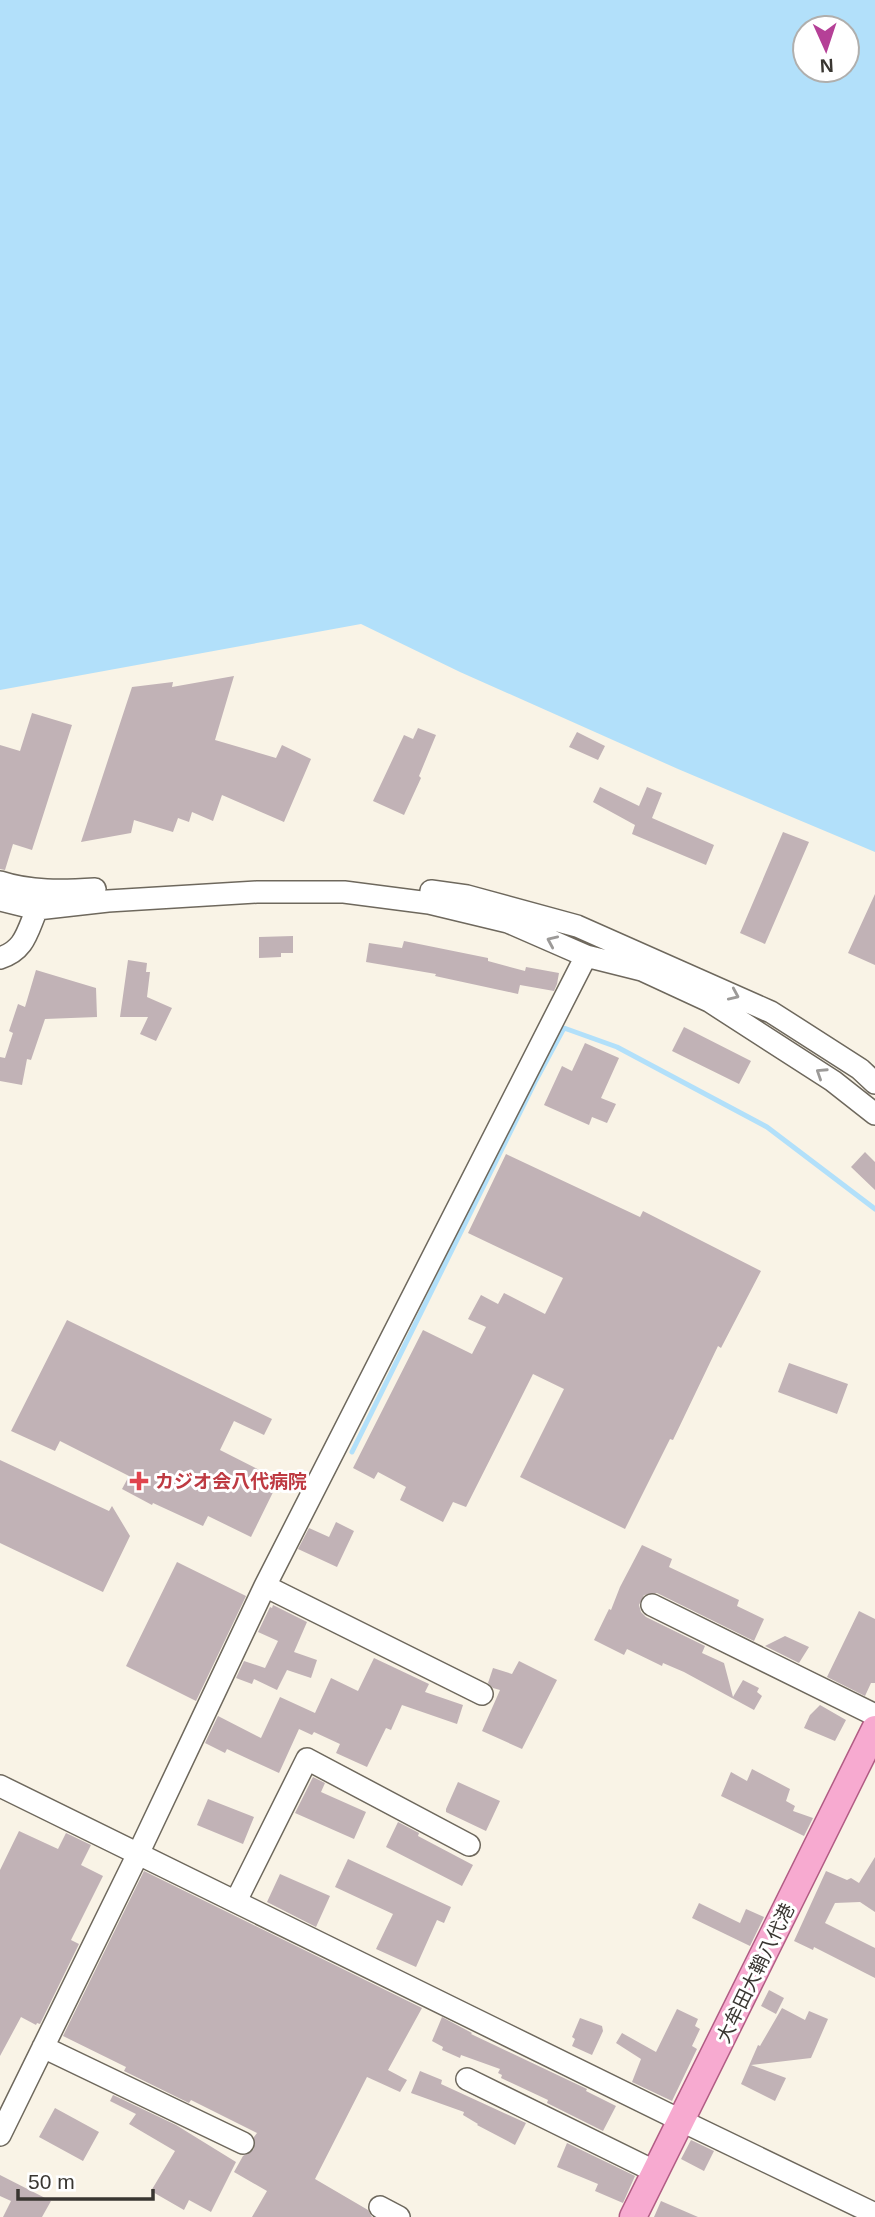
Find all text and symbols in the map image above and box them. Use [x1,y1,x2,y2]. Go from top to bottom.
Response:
north arrow [791,14,861,84]
text: N [819,55,834,76]
one-way arrow [547,935,559,949]
one-way arrow [726,987,739,1001]
one-way arrow [815,1068,828,1081]
marker: カジオ会八代病院 [129,1471,149,1491]
place label: カジオ会八代病院 [155,1471,307,1492]
street label: 大牟田大鞘八代港 [713,1900,798,2046]
scale bar [18,2158,152,2202]
text: 50 m [28,2170,75,2193]

